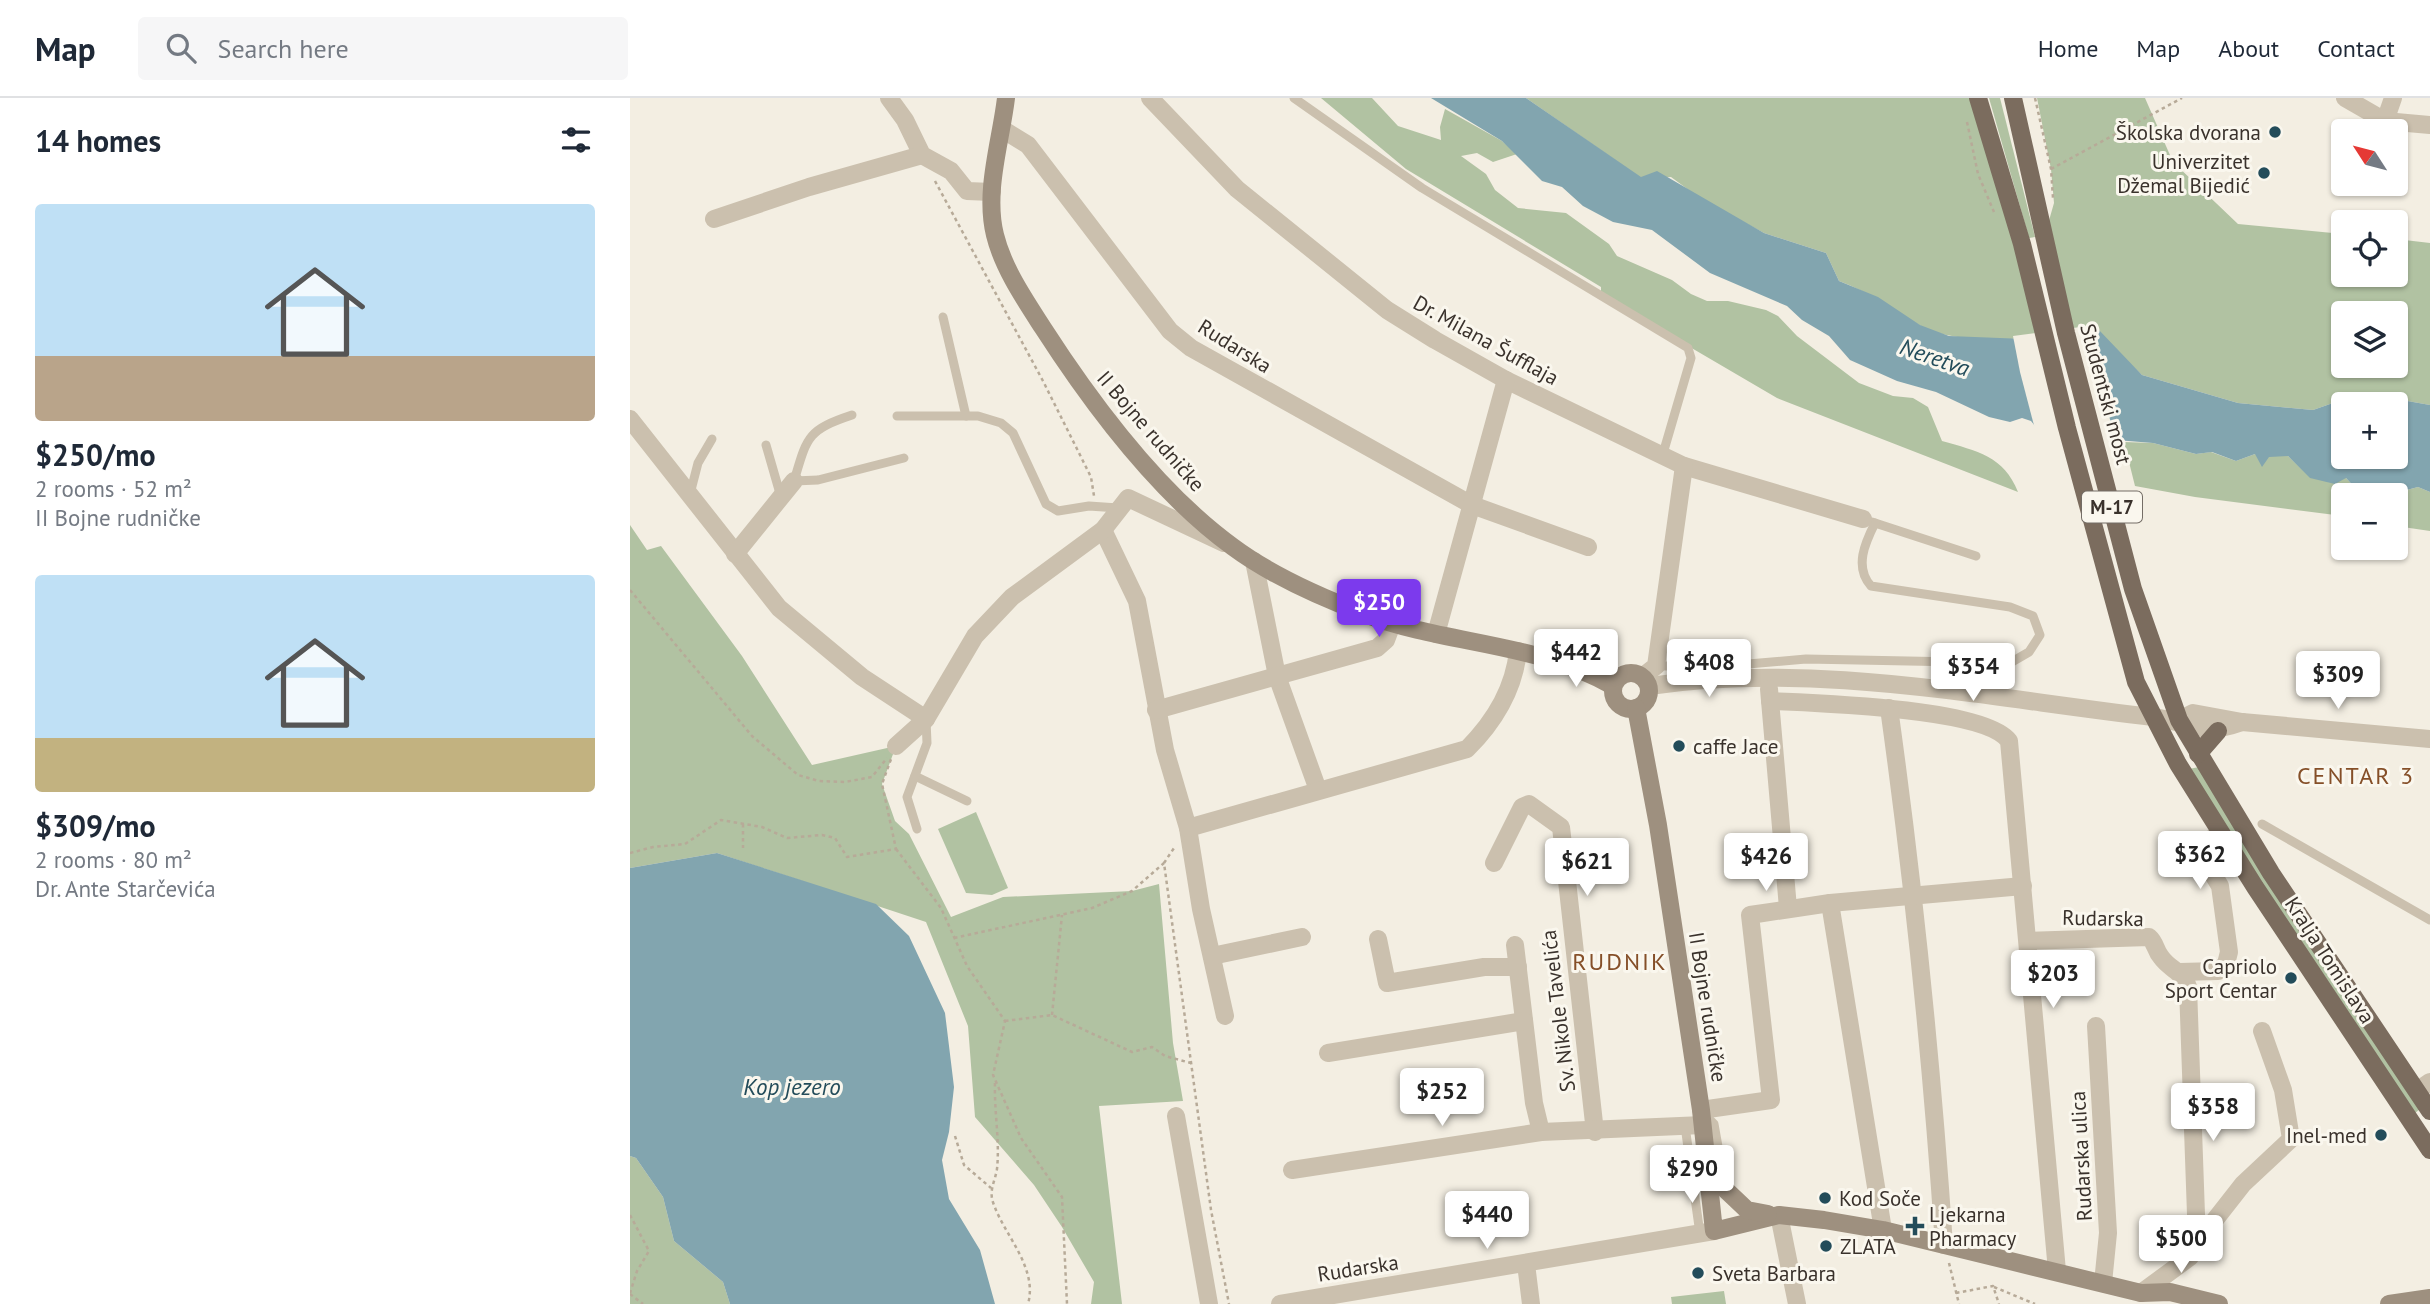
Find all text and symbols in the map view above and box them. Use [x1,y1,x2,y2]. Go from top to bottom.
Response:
search box [138,17,628,80]
text: Map [35,27,96,70]
icon: search [162,29,200,67]
text: Search here [218,32,349,65]
text: Home [2038,33,2098,64]
text: Map [2136,33,2180,64]
text: About [2218,33,2279,64]
text: Contact [2317,33,2395,64]
place label: Školska dvorana [2116,119,2261,146]
north arrow [2331,119,2408,196]
map controls [2331,119,2408,560]
text: 14 homes [35,121,161,160]
icon: filters [557,121,595,159]
marker: Školska dvorana [2267,124,2283,140]
place label: Univerzitet Džemal Bijedić [2117,148,2250,199]
marker: Univerzitet Džemal Bijedić [2256,165,2272,181]
button: locate [2331,210,2408,287]
icon: home [252,249,378,375]
street label: Dr. Milana Šufflaja [1409,289,1563,391]
button: layers [2331,301,2408,378]
street label: Rudarska [1193,313,1277,379]
street label: Studentski most [2074,321,2138,467]
water label: Neretva [1896,332,1974,382]
street label: II Bojne rudničke [1091,365,1211,497]
button: + [2331,392,2408,469]
text: $250/mo [35,435,156,474]
text: 2 rooms · 52 m² [35,474,192,503]
button: − [2331,483,2408,560]
road number: M-17 [2082,492,2142,522]
text: II Bojne rudničke [35,503,201,532]
pin: $250 [1338,580,1420,639]
text: $250 [1353,587,1405,616]
icon: home [252,620,378,746]
pin: $442 [1535,630,1617,689]
text: $442 [1550,637,1602,666]
pin: $408 [1668,640,1750,699]
pin: $354 [1932,644,2014,703]
text: $408 [1683,647,1735,676]
text: $354 [1947,651,1999,680]
pin: $309 [2297,652,2379,711]
text: $309 [2312,659,2364,688]
place label: caffe Jace [1693,733,1779,760]
marker: caffe Jace [1671,738,1687,754]
district label: CENTAR 3 [2297,760,2415,791]
text: $309/mo [35,806,156,845]
pin: $362 [2159,832,2241,891]
pin: $426 [1725,834,1807,893]
pin: $621 [1546,838,1628,898]
text: $362 [2174,839,2226,868]
text: $426 [1740,841,1792,870]
text: 2 rooms · 80 m² [35,845,192,874]
text: $621 [1561,846,1613,875]
text: Dr. Ante Starčevića [35,874,216,903]
street label: Kralja Tomislava [2279,892,2381,1028]
street label: Rudarska [2062,904,2144,932]
street label: Sv. Nikole Tavelića [1535,929,1581,1093]
street label: II Bojne rudničke [1683,930,1733,1084]
district label: RUDNIK [1572,946,1668,977]
pin: $203 [2012,950,2094,1010]
place label: Capriolo Sport Centar [2165,953,2277,1004]
text: $203 [2027,958,2079,987]
marker: Capriolo Sport Centar [2283,970,2299,986]
pin: $252 [1401,1068,1483,1128]
water label: Kop jezero [743,1072,841,1101]
text: $252 [1416,1076,1468,1105]
pin: $358 [2172,1084,2254,1143]
street label: Rudarska ulica [2064,1090,2098,1222]
text: $358 [2187,1091,2239,1120]
place label: Inel-med [2286,1122,2367,1149]
marker: Inel-med [2373,1127,2389,1143]
pin: $290 [1651,1146,1733,1205]
text: $290 [1666,1153,1718,1182]
place label: Kod Soče [1839,1185,1921,1212]
marker: Kod Soče [1817,1190,1833,1206]
pin: $440 [1446,1192,1528,1251]
text: $440 [1461,1199,1513,1228]
place label: Ljekarna Pharmacy [1929,1201,2016,1252]
pin: $500 [2140,1216,2222,1275]
marker: Ljekarna Pharmacy [1907,1218,1923,1234]
text: $500 [2155,1223,2207,1252]
place label: ZLATA [1840,1233,1897,1260]
marker: ZLATA [1818,1238,1834,1254]
street label: Rudarska [1316,1248,1400,1288]
place label: Sveta Barbara [1712,1260,1836,1287]
marker: Sveta Barbara [1690,1265,1706,1281]

